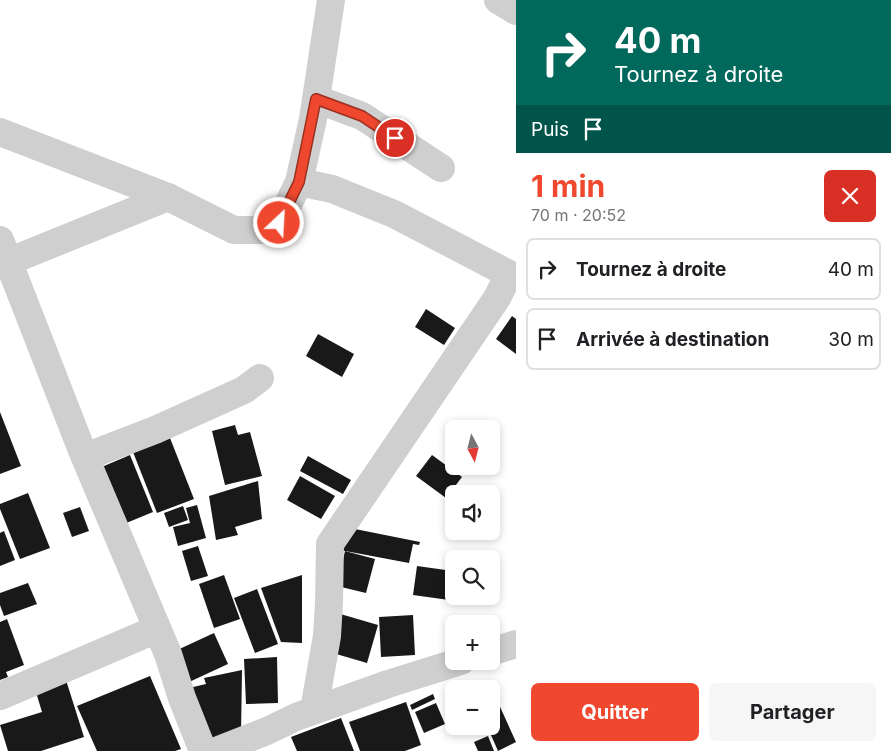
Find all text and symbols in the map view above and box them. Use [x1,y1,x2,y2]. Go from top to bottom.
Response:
text: 40 m [614,19,702,61]
icon: right [531,20,596,85]
text: Tournez à droite [614,61,783,87]
icon: arrive [579,115,607,143]
pin [374,117,416,159]
text: Puis [531,118,569,141]
icon: arrive [381,124,409,152]
text: 1 min [531,168,605,204]
button: close [824,170,876,222]
position arrow [252,196,304,248]
text: 70 m · 20:52 [531,205,626,225]
icon: right [533,255,561,283]
text: Tournez à droite [576,258,726,281]
text: 40 m [828,258,874,281]
icon: arrive [533,325,561,353]
text: Arrivée à destination [576,328,769,351]
text: 30 m [828,328,874,351]
north arrow [445,420,500,475]
map controls [445,420,500,735]
button: sound [445,485,500,540]
button: search [445,550,500,605]
button: + [445,615,500,670]
button: − [445,680,500,735]
button: Quitter [531,683,699,741]
button: Partager [709,683,876,741]

